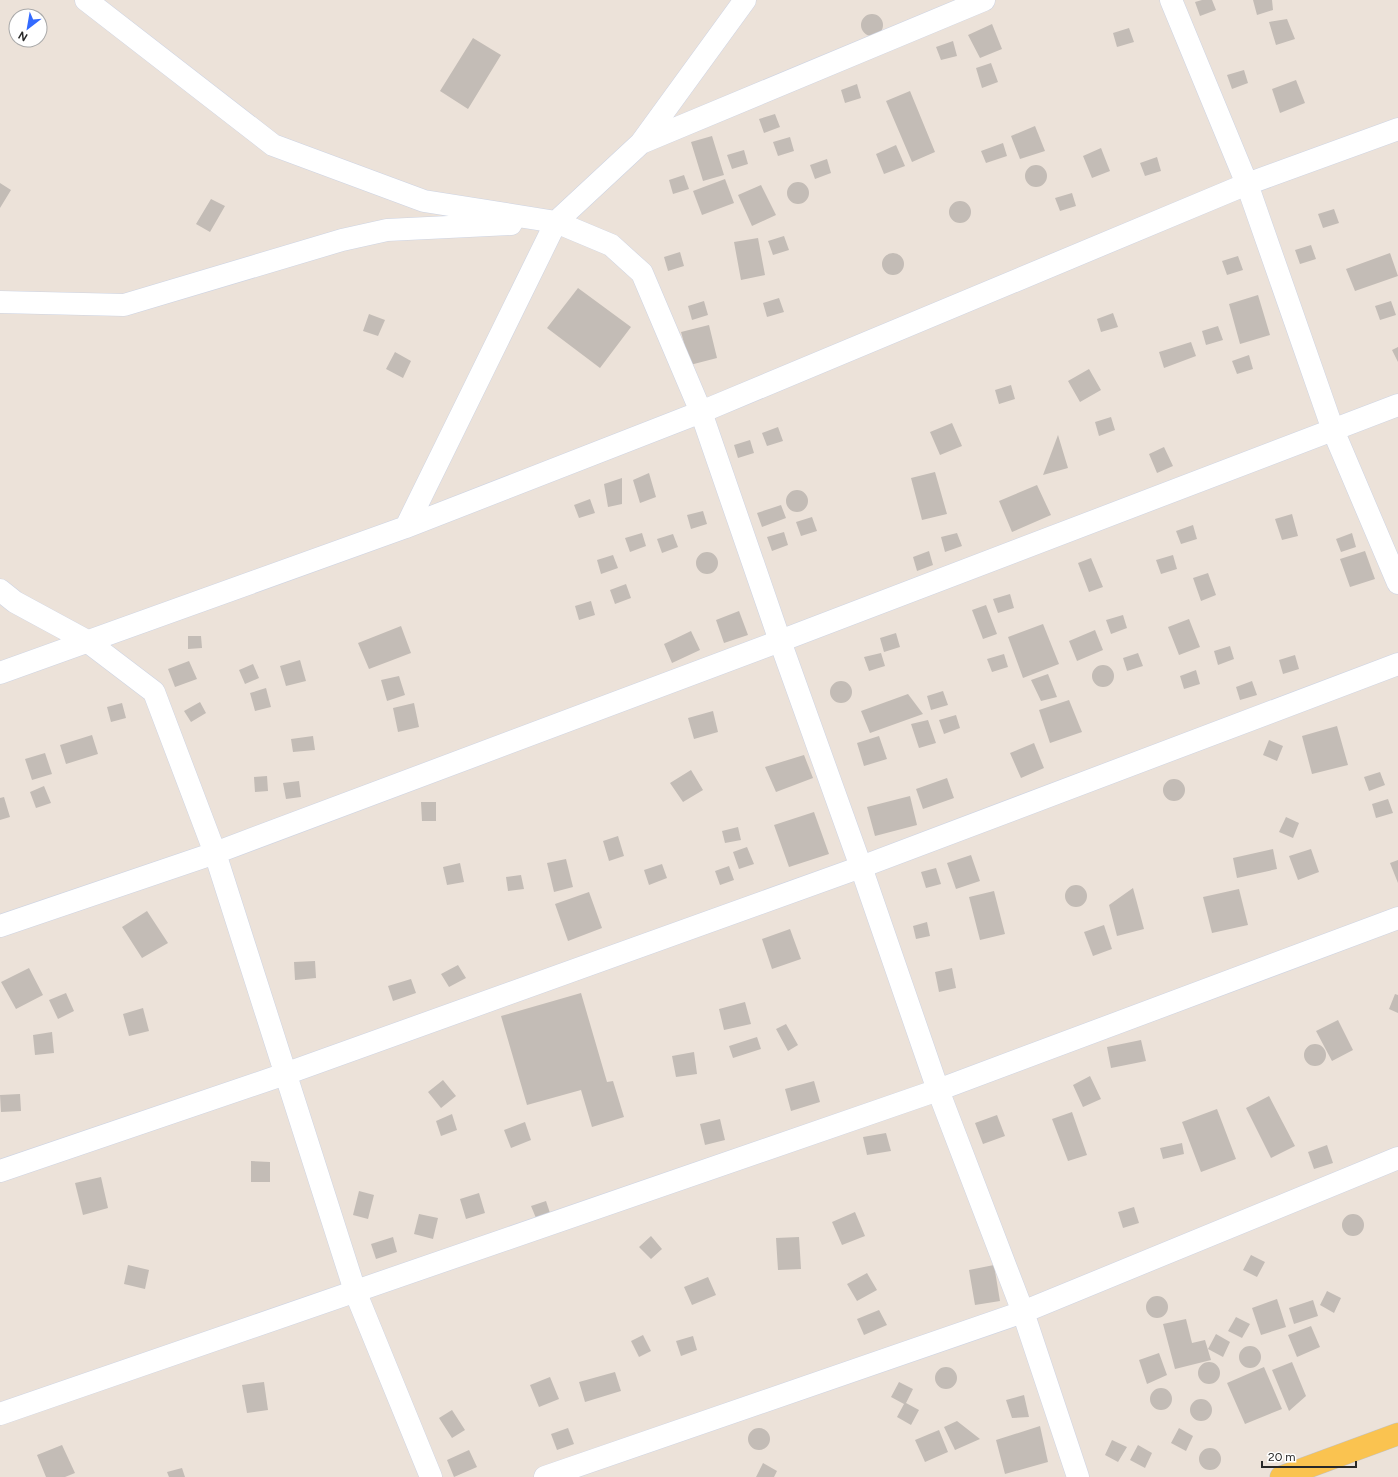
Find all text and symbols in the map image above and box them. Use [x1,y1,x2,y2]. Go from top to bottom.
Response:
north arrow [8,8,48,48]
text: N [16,28,30,44]
scale bar [1262,1443,1356,1469]
text: 20 m [1268,1450,1296,1464]

